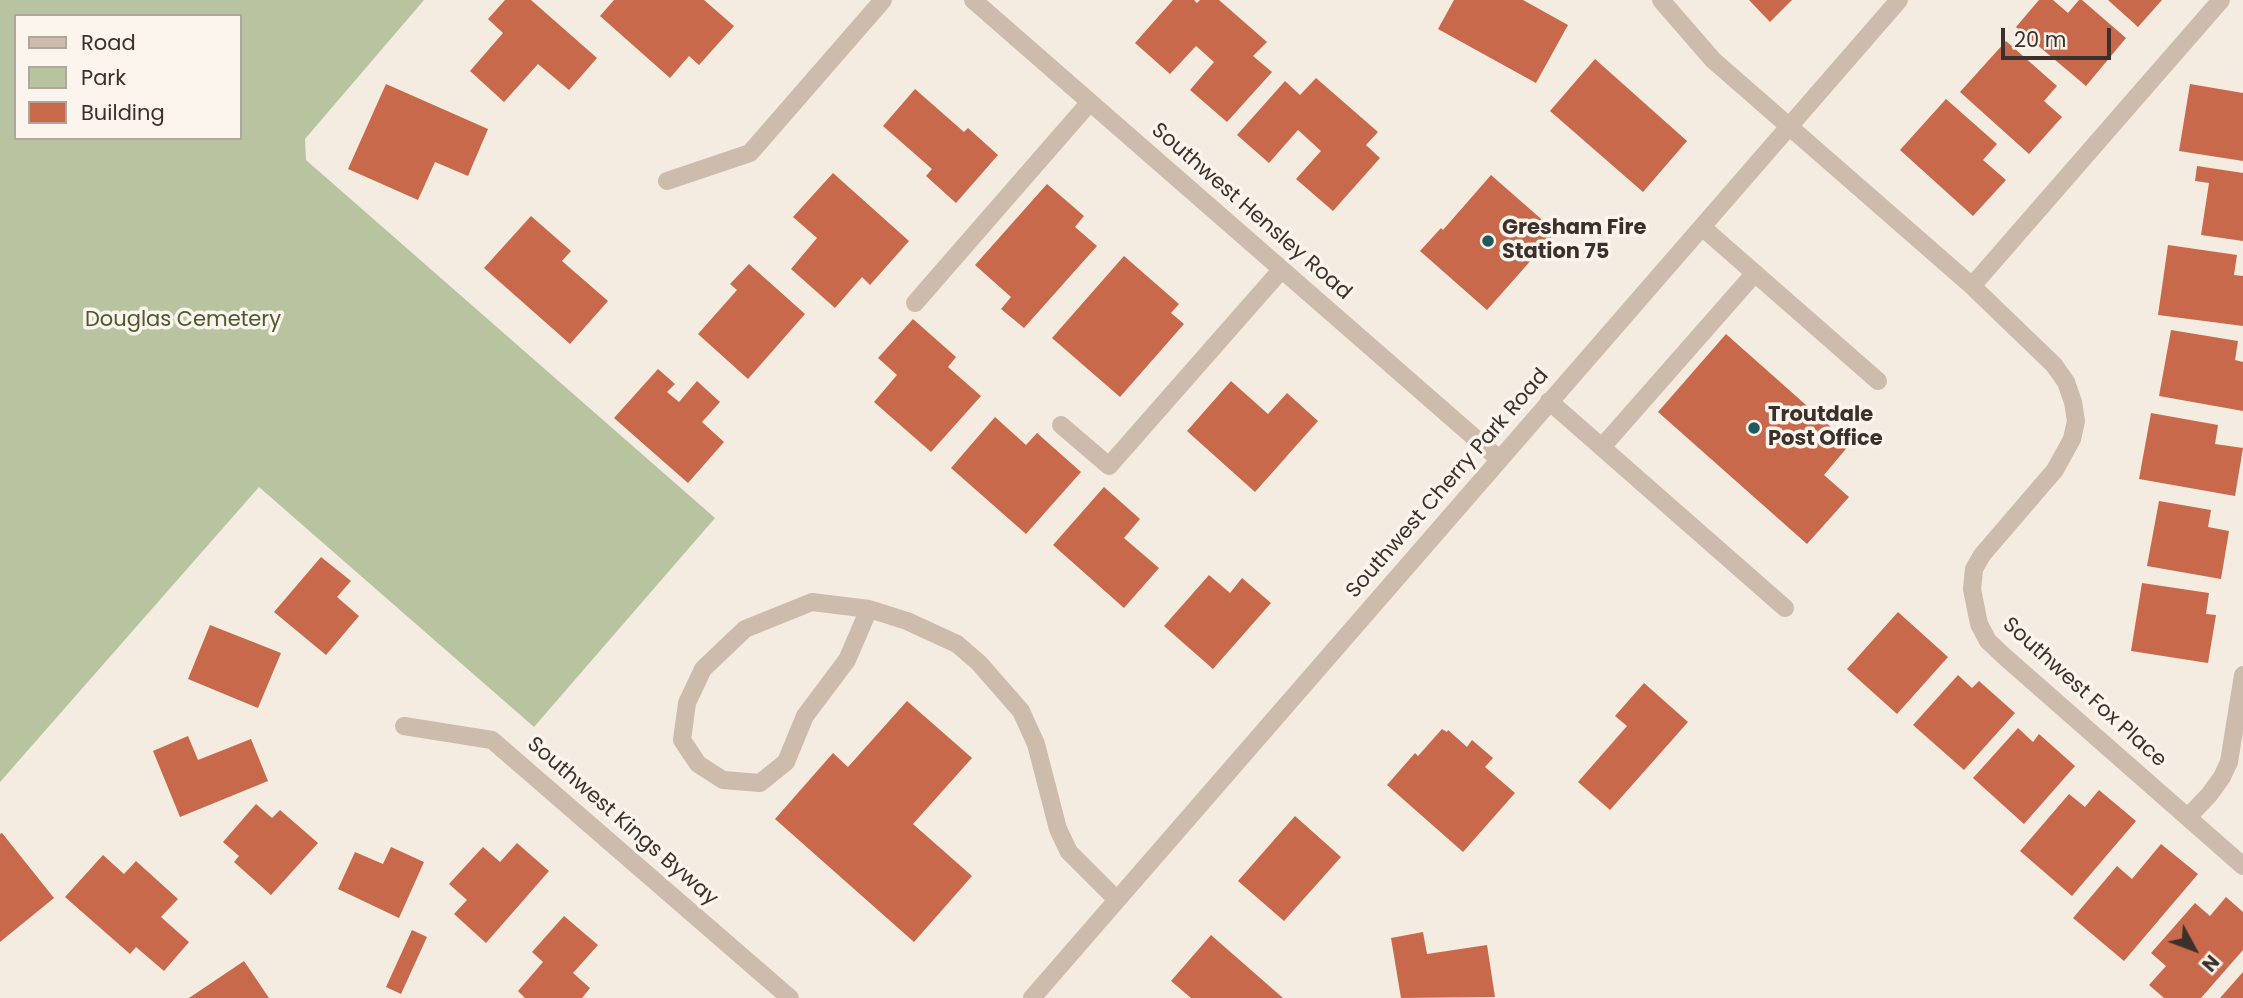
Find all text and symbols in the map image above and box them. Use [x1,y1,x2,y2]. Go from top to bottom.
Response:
legend [14,14,242,140]
scale bar [2005,14,2115,58]
text: 20 m [2014,25,2067,54]
text: Road [81,28,136,57]
text: Park [81,63,126,92]
text: Building [81,98,165,127]
street label: Southwest Hensley Road [1146,118,1356,306]
place label: Gresham Fire Station 75 [1502,216,1646,266]
marker: Gresham Fire Station 75 [1480,233,1496,249]
park label: Douglas Cemetery [85,308,281,334]
street label: Southwest Cherry Park Road [1341,364,1555,604]
place label: Troutdale Post Office [1768,403,1883,453]
marker: Troutdale Post Office [1746,420,1762,436]
street label: Southwest Fox Place [1997,613,2171,773]
street label: Southwest Kings Byway [521,732,723,912]
north arrow [2159,914,2229,984]
text: N [2195,949,2225,977]

